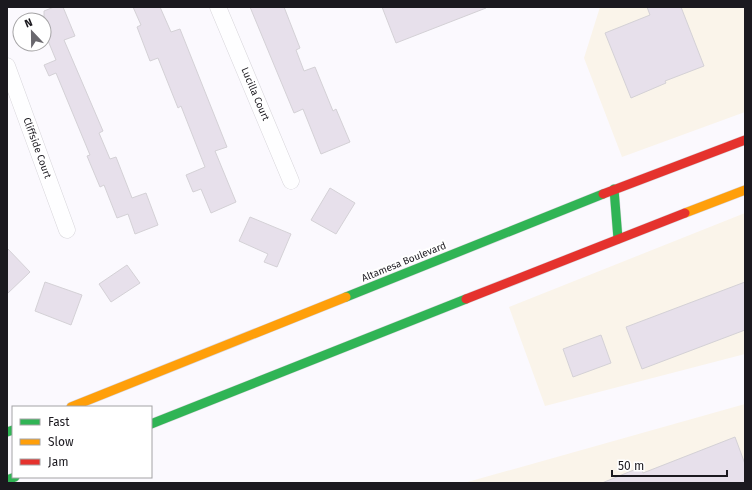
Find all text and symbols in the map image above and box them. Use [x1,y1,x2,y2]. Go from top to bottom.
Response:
north arrow [12,12,52,52]
text: N [23,16,34,31]
street label: Lucilla Court [238,66,272,123]
street label: Cliffside Court [20,116,54,180]
street label: Altamesa Boulevard [360,240,448,284]
legend [12,406,152,478]
text: Fast [48,415,70,429]
text: Slow [48,435,74,449]
scale bar [612,452,727,478]
text: Jam [48,455,68,469]
text: 50 m [618,459,644,473]

